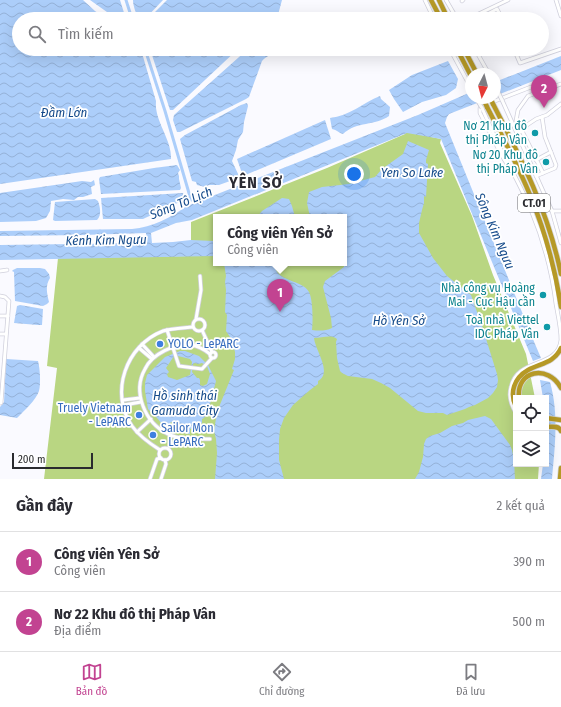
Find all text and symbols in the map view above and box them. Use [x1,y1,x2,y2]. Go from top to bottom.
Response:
search box [12,12,549,56]
icon: search [26,23,48,45]
text: Tìm kiếm [58,25,114,43]
north arrow [465,68,501,104]
pin: 2 [531,75,557,108]
water label: Đầm Lớn [41,105,87,120]
place label: Nơ 21 Khu đô thị Pháp Vân [463,119,527,147]
marker: Nơ 21 Khu đô thị Pháp Vân [530,128,540,138]
place label: Nơ 20 Khu đô thị Pháp Vân [472,148,538,176]
marker: Nơ 20 Khu đô thị Pháp Vân [541,157,551,167]
your location [344,164,364,184]
water label: Yen So Lake [381,165,443,180]
district label: YÊN SỞ [228,170,283,192]
water label: Sông Tô Lịch [147,184,215,223]
water label: Sông Kim Ngưu [472,190,518,272]
road number: CT.01 [518,194,550,212]
popup [213,214,347,266]
text: Công viên Yên Sở [227,224,333,242]
water label: Kênh Kim Ngưu [65,232,147,248]
text: Công viên [227,242,279,257]
pin: 1 [267,279,293,312]
place label: Nhà công vụ Hoàng Mai - Cục Hậu cần [441,281,535,309]
marker: Nhà công vụ Hoàng Mai - Cục Hậu cần [538,290,548,300]
water label: Hồ Yên Sở [373,313,426,328]
place label: Toà nhà Viettel IDC Pháp Vân [466,313,539,341]
marker: Toà nhà Viettel IDC Pháp Vân [542,322,552,332]
place label: YOLO - LePARC [168,337,239,351]
marker: YOLO - LePARC [155,339,165,349]
water label: Hồ sinh thái Gamuda City [151,388,220,418]
map controls [513,395,549,467]
button: locate [513,395,549,431]
place label: Truely Vietnam - LePARC [58,401,131,429]
marker: Truely Vietnam - LePARC [134,410,144,420]
place label: Sailor Mon - LePARC [161,421,213,449]
marker: Sailor Mon - LePARC [148,430,158,440]
button: layers [513,431,549,467]
scale bar [12,451,93,470]
text: 200 m [18,453,45,466]
text: Gần đây [16,495,73,516]
text: 2 kết quả [496,498,545,513]
text: Công viên Yên Sở [54,545,160,563]
text: 1 [26,554,32,569]
text: 390 m [513,554,545,569]
text: Công viên [54,563,106,578]
text: Nơ 22 Khu đô thị Pháp Vân [54,605,216,623]
text: 2 [26,614,32,629]
text: 500 m [512,614,545,629]
text: Địa điểm [54,623,101,638]
tab: Bản đồ [76,661,107,698]
tab: Chỉ đường [259,661,304,698]
tab: Đã lưu [456,661,485,698]

